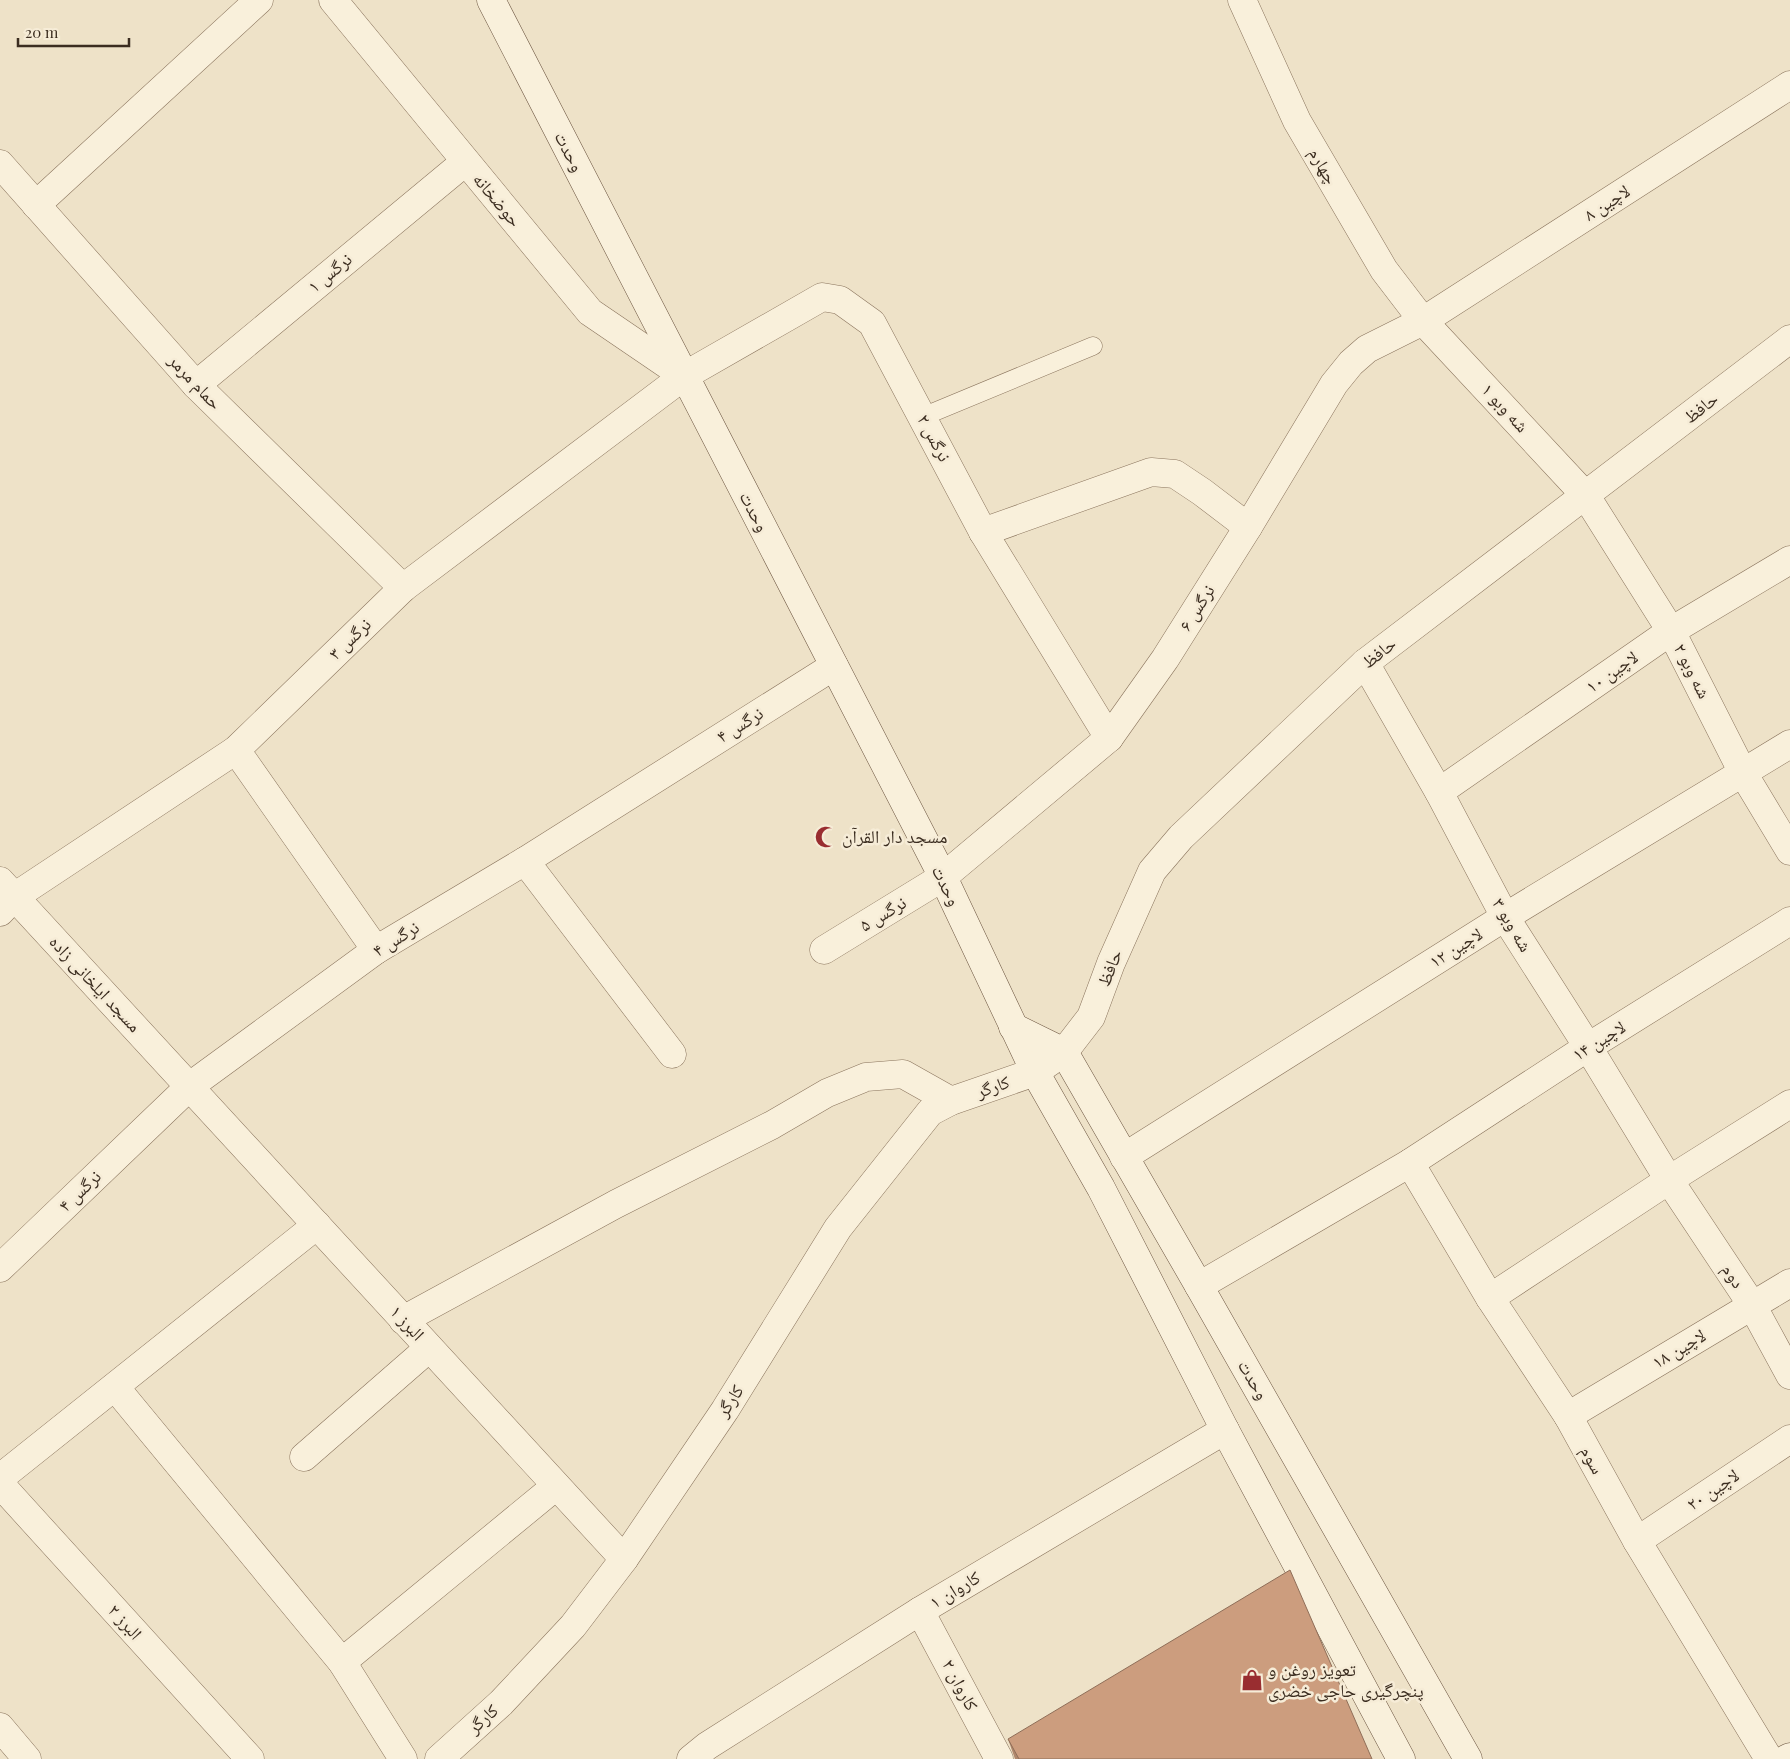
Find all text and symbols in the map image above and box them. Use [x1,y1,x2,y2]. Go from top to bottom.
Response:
scale bar [18,15,129,47]
text: 20 m [25,22,59,42]
street label: وحدت [550,127,590,176]
street label: چهارم [1303,143,1344,189]
street label: حوضخانه [468,167,527,231]
street label: لاچین ۸ [1579,178,1634,226]
street label: نرگس ۱ [302,247,356,298]
street label: حمام مرمر [162,348,228,415]
street label: شه وبو ۱ [1477,378,1535,437]
street label: حافظ [1678,386,1723,428]
street label: نرگس ۲ [912,410,957,466]
street label: وحدت [735,487,775,536]
street label: نرگس ۶ [1173,580,1220,635]
street label: نرگس ۳ [323,612,376,664]
street label: حافظ [1356,631,1401,673]
street label: شه وبو ۲ [1669,639,1717,702]
street label: لاچین ۱۰ [1581,645,1642,698]
street label: نرگس ۴ [712,701,767,748]
mosque icon: مسجد دار القرآن [813,824,839,850]
place label: مسجد دار القرآن [842,824,947,848]
street label: وحدت [927,861,967,910]
street label: نرگس ۵ [855,890,910,936]
street label: شه وبو ۳ [1487,893,1538,956]
street label: نرگس ۴ [368,915,423,962]
street label: لاچین ۱۲ [1424,921,1487,973]
street label: مسجد ایلخانی زاده [45,930,147,1037]
street label: حافظ [1091,946,1127,990]
street label: لاچین ۱۴ [1567,1014,1630,1066]
street label: کارگر [972,1069,1013,1103]
street label: نرگس ۴ [53,1164,106,1216]
street label: دوم [1716,1258,1751,1293]
street label: البرز ۱ [385,1299,430,1345]
street label: لاچین ۱۸ [1647,1323,1710,1373]
street label: وحدت [1233,1355,1275,1404]
street label: کارگر [709,1379,749,1422]
street label: سوم [1574,1441,1610,1479]
street label: لاچین ۲۰ [1682,1463,1743,1515]
street label: کاروان ۱ [925,1564,985,1614]
street label: البرز ۲ [103,1598,148,1644]
street label: کاروان ۲ [937,1655,985,1715]
place label: تعویز روغن و پنچرگیری حاجی خضری [1268,1657,1424,1702]
shop icon: تعویز روغن و پنچرگیری حاجی خضری [1239,1667,1265,1693]
street label: کارگر [461,1698,503,1739]

